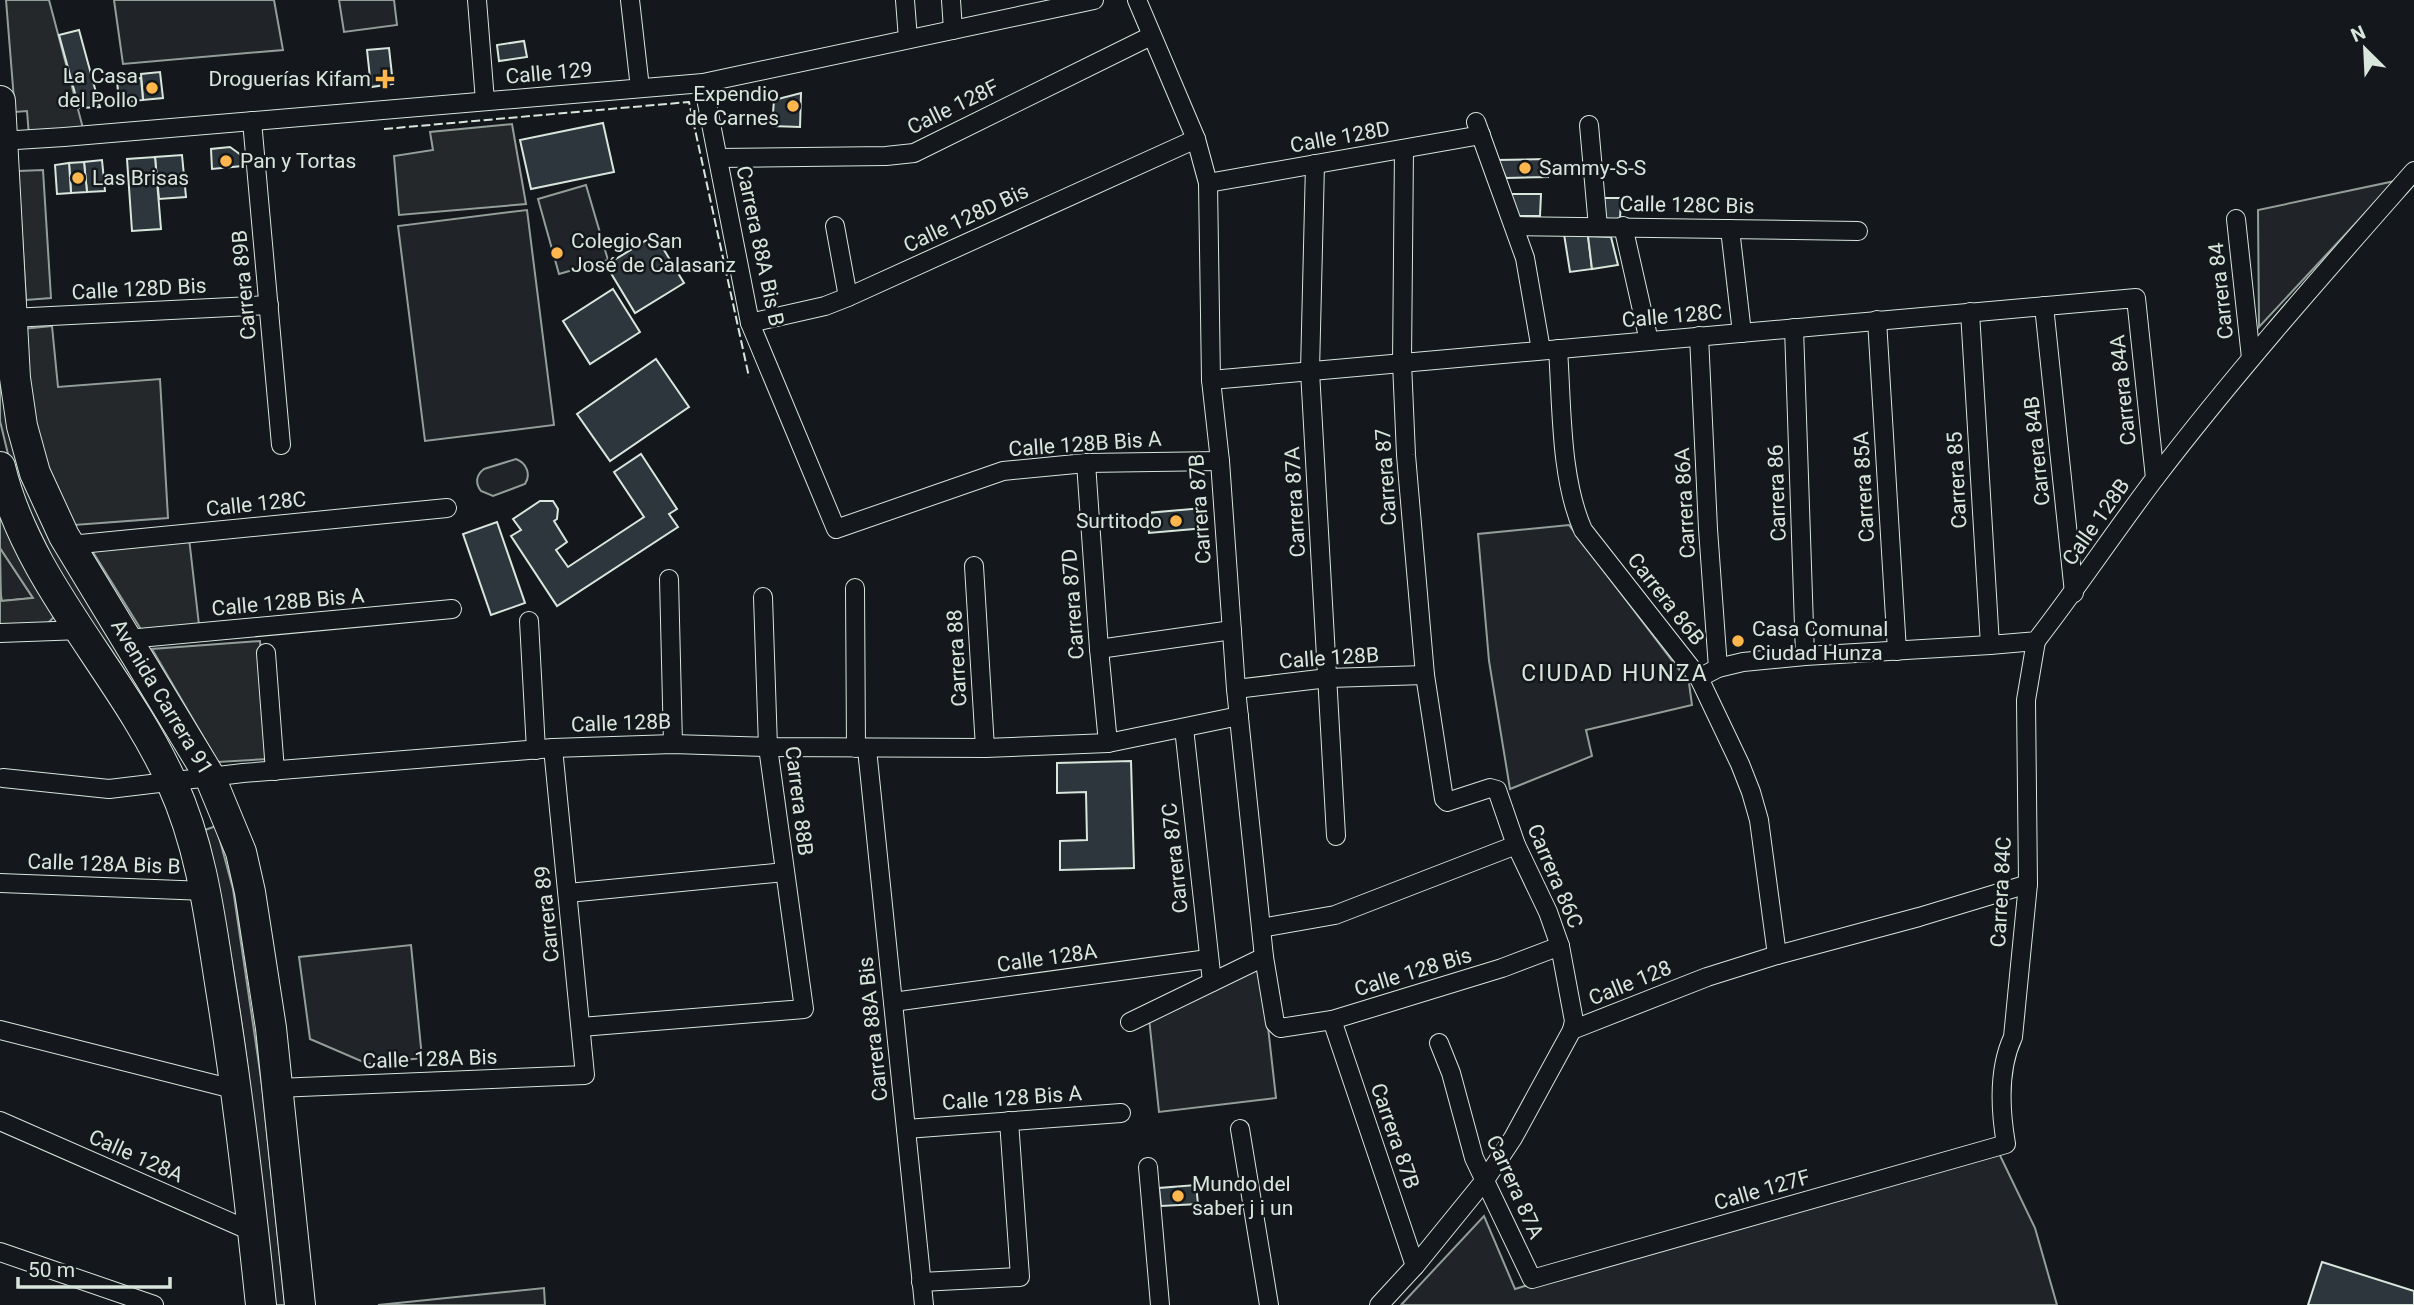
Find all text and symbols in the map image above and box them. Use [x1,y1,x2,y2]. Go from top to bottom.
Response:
north arrow [2330,14,2400,84]
text: N [2347,21,2369,47]
street label: Calle 129 [505,57,593,89]
place label: La Casa del Pollo [57,64,138,112]
place label: Droguerías Kifam [209,67,371,91]
marker: Droguerías Kifam [377,71,393,87]
street label: Calle 128F [903,75,1003,139]
marker: La Casa del Pollo [144,80,160,96]
place label: Expendio de Carnes [685,82,779,130]
marker: Expendio de Carnes [785,98,801,114]
street label: Calle 128D [1288,116,1392,158]
place label: Pan y Tortas [240,149,356,173]
marker: Pan y Tortas [218,153,234,169]
place label: Sammy-S-S [1539,156,1646,180]
marker: Sammy-S-S [1517,160,1533,176]
street label: Carrera 88A Bis B [731,164,789,328]
place label: Las Brisas [92,166,189,190]
marker: Las Brisas [70,170,86,186]
street label: Calle 128D Bis [900,179,1032,257]
street label: Calle 128C Bis [1619,192,1755,218]
street label: Carrera 89B [227,229,261,341]
place label: Colegio San José de Calasanz [571,229,736,277]
street label: Carrera 84 [2204,241,2238,341]
marker: Colegio San José de Calasanz [549,245,565,261]
street label: Calle 128D Bis [71,273,207,305]
street label: Calle 128C [1621,300,1723,332]
street label: Carrera 84A [2105,333,2141,446]
street label: Carrera 84B [2019,395,2055,507]
street label: Calle 128B Bis A [1008,427,1163,461]
street label: Carrera 87 [1371,428,1401,526]
street label: Carrera 85A [1849,431,1879,543]
street label: Carrera 85 [1942,431,1972,529]
street label: Carrera 86 [1763,444,1791,542]
street label: Carrera 87A [1280,446,1310,558]
street label: Carrera 86A [1670,447,1700,559]
street label: Carrera 87B [1184,453,1216,565]
street label: Calle 128B [2057,474,2135,570]
street label: Calle 128C [205,487,307,521]
place label: Surtitodo [1076,509,1162,533]
marker: Surtitodo [1168,513,1184,529]
street label: Carrera 87D [1057,548,1089,660]
street label: Carrera 86B [1623,548,1709,650]
street label: Calle 128B Bis A [211,583,366,621]
street label: Carrera 88 [942,609,972,707]
street label: Avenida Carrera 91 [106,615,218,779]
place label: Casa Comunal Ciudad Hunza [1752,617,1888,665]
marker: Casa Comunal Ciudad Hunza [1730,633,1746,649]
street label: Calle 128B [1278,643,1380,673]
district label: CIUDAD HUNZA [1521,660,1709,687]
street label: Calle 128B [571,709,671,737]
street label: Carrera 88B [780,745,818,857]
street label: Carrera 87C [1157,802,1193,914]
street label: Carrera 86C [1522,820,1588,932]
street label: Carrera 84C [1986,836,2016,948]
street label: Calle 128A Bis B [27,849,181,879]
street label: Carrera 89 [530,864,564,964]
street label: Calle 128A [995,939,1099,977]
street label: Calle 128 Bis [1351,943,1475,1001]
street label: Carrera 88A Bis [853,956,893,1102]
street label: Calle 128 [1585,956,1675,1010]
street label: Calle 128A Bis [362,1045,498,1073]
street label: Carrera 87B [1366,1080,1424,1192]
street label: Calle 128 Bis A [941,1081,1083,1115]
street label: Calle 128A [85,1125,187,1188]
street label: Carrera 87A [1481,1131,1549,1243]
street label: Calle 127F [1711,1165,1813,1215]
place label: Mundo del saber j i un [1192,1172,1293,1220]
marker: Mundo del saber j i un [1170,1188,1186,1204]
scale bar [18,1246,170,1290]
text: 50 m [28,1258,75,1282]

